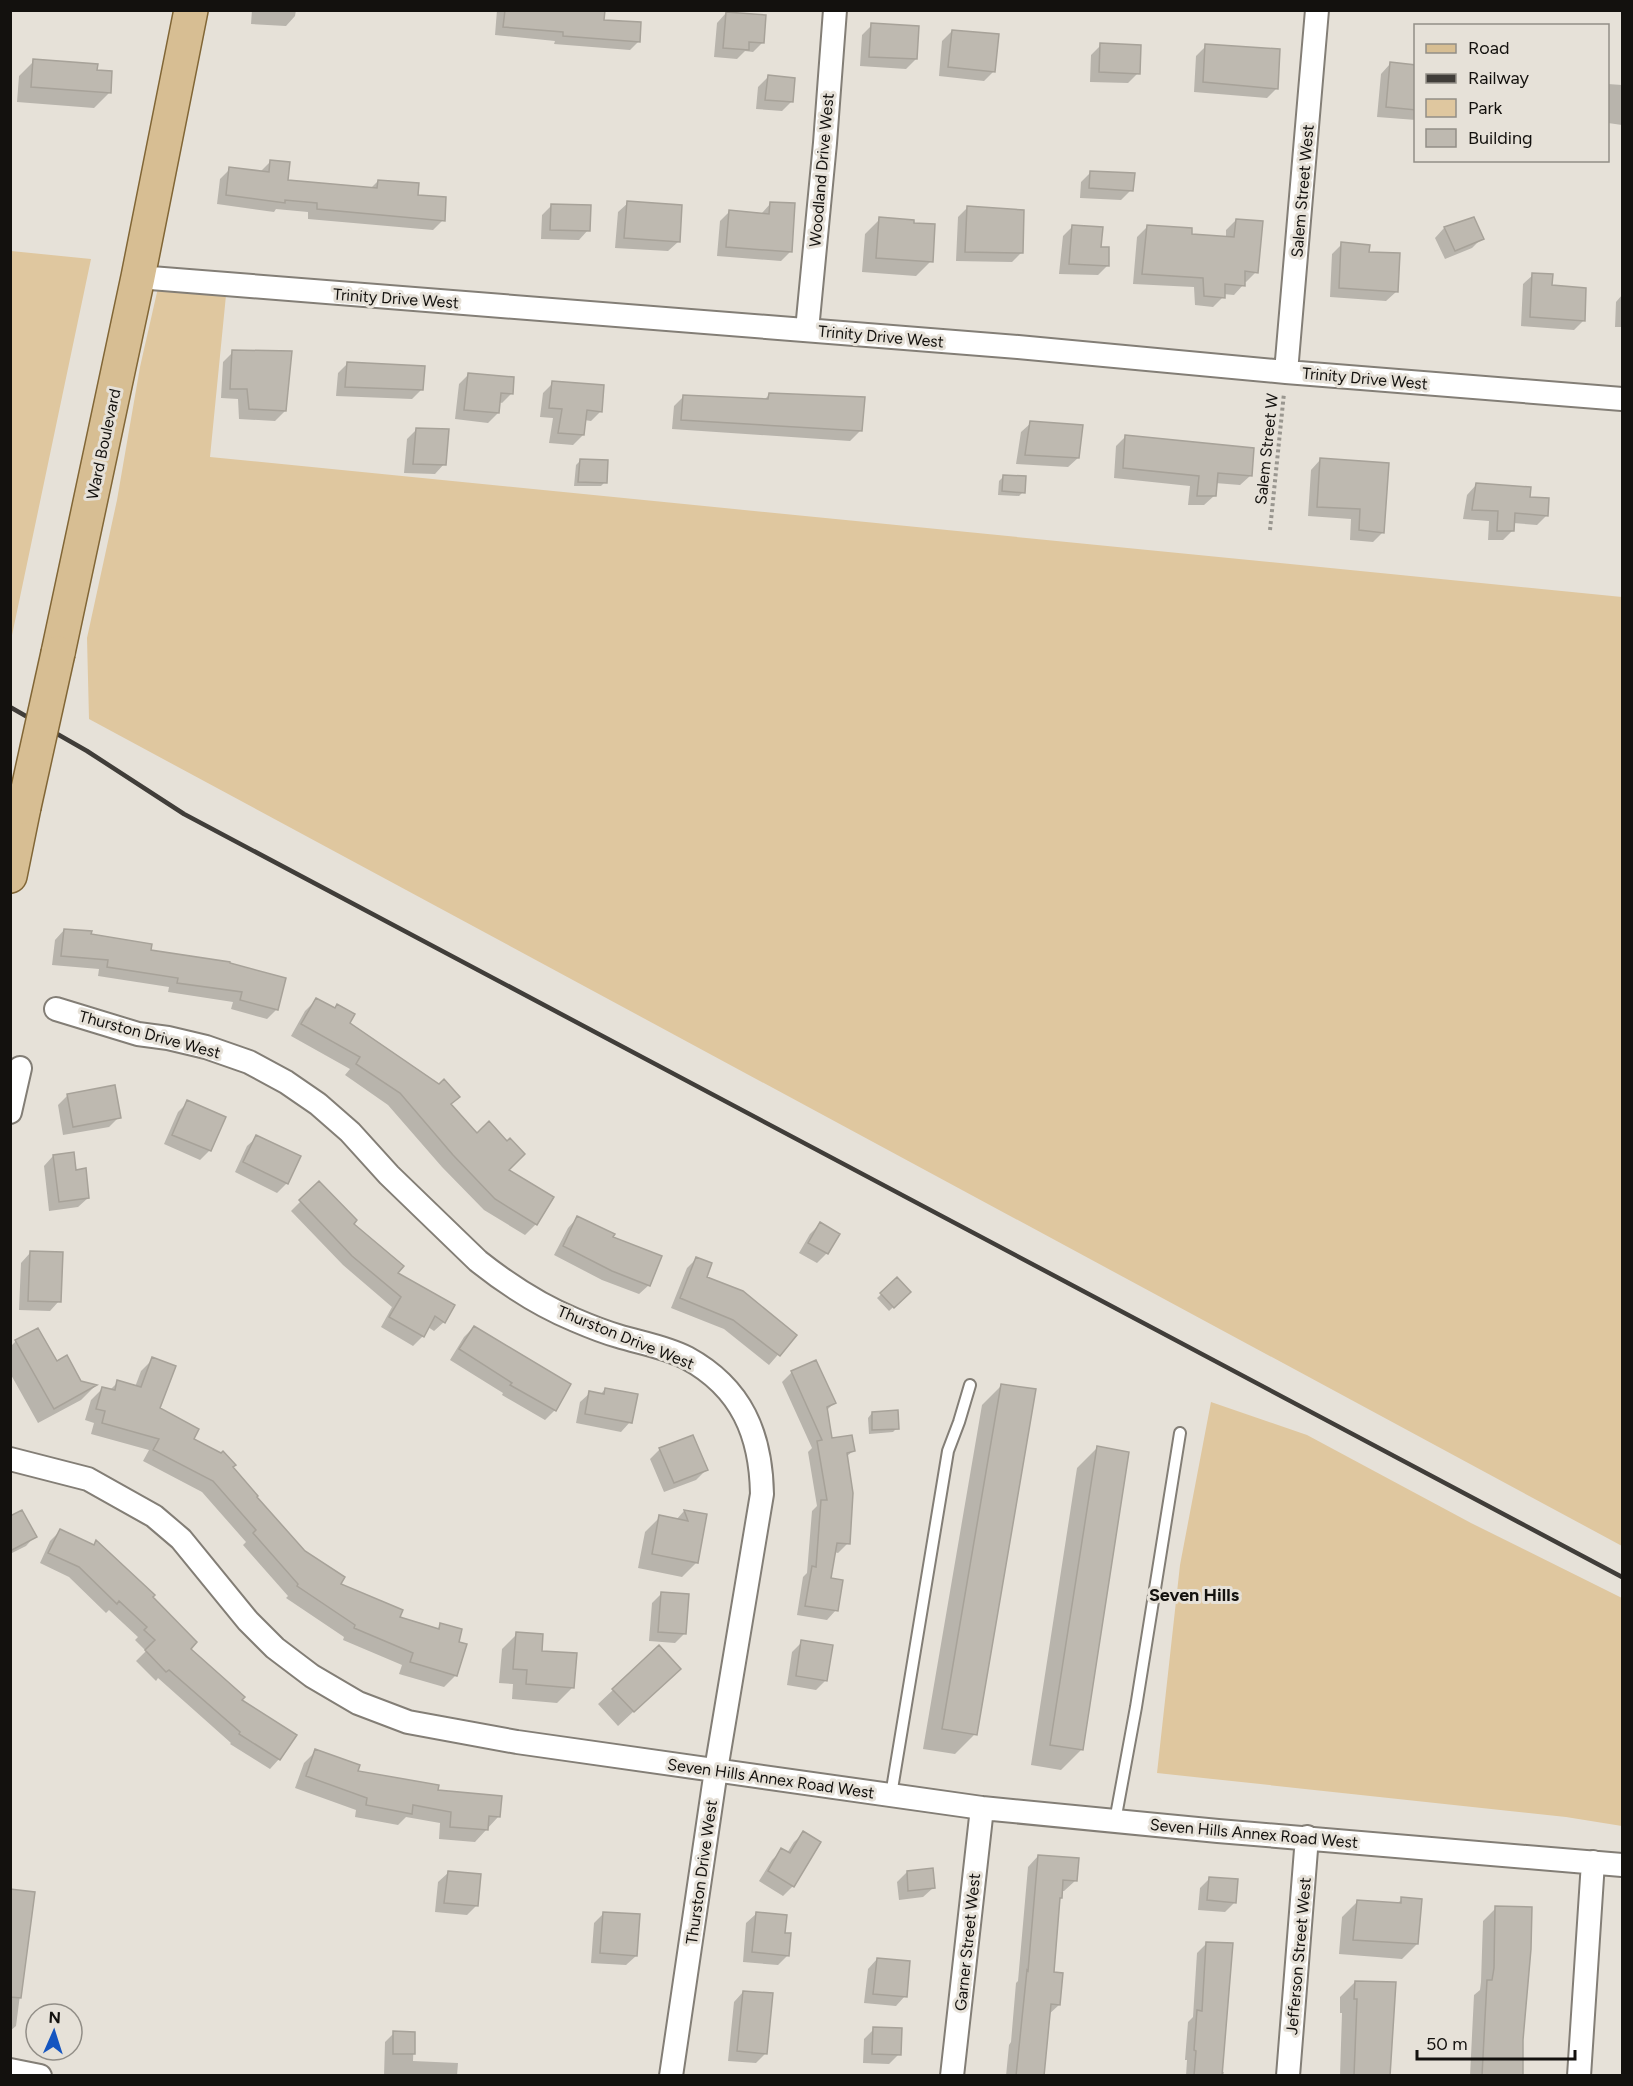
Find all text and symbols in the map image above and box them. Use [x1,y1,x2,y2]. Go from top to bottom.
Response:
legend [1414,24,1609,162]
text: Road [1468,37,1509,59]
text: Railway [1468,67,1530,89]
street label: Woodland Drive West [805,92,838,248]
text: Park [1468,97,1503,119]
street label: Salem Street West [1287,124,1318,258]
text: Building [1468,127,1533,149]
street label: Trinity Drive West [332,285,460,312]
street label: Trinity Drive West [817,322,945,351]
street label: Trinity Drive West [1301,364,1429,393]
street label: Ward Boulevard [82,387,124,501]
street label: Salem Street W [1251,392,1282,506]
street label: Thurston Drive West [77,1006,223,1063]
street label: Thurston Drive West [555,1301,697,1374]
district label: Seven Hills [1149,1584,1240,1606]
street label: Seven Hills Annex Road West [666,1755,876,1802]
street label: Thurston Drive West [682,1799,721,1945]
street label: Seven Hills Annex Road West [1149,1815,1359,1852]
street label: Garner Street West [951,1872,984,2012]
street label: Jefferson Street West [1282,1876,1315,2036]
north arrow [24,2002,84,2062]
text: N [48,2008,61,2027]
scale bar [1417,2023,1574,2061]
text: 50 m [1426,2033,1468,2055]

